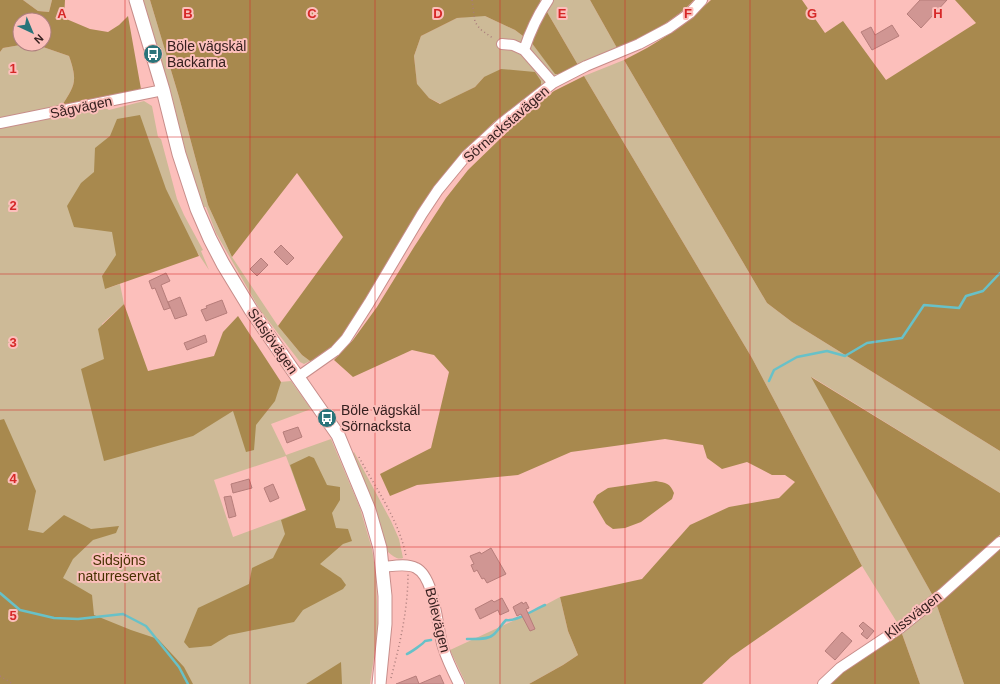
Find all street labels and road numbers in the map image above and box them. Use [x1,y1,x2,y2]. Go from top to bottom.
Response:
street label: Sörnackstavägen [460,82,552,166]
street label: Sågvägen [48,93,114,121]
street label: Sidsjövägen [245,305,301,377]
street label: Bölevägen [422,586,454,654]
street label: Klissvägen [881,588,945,642]

